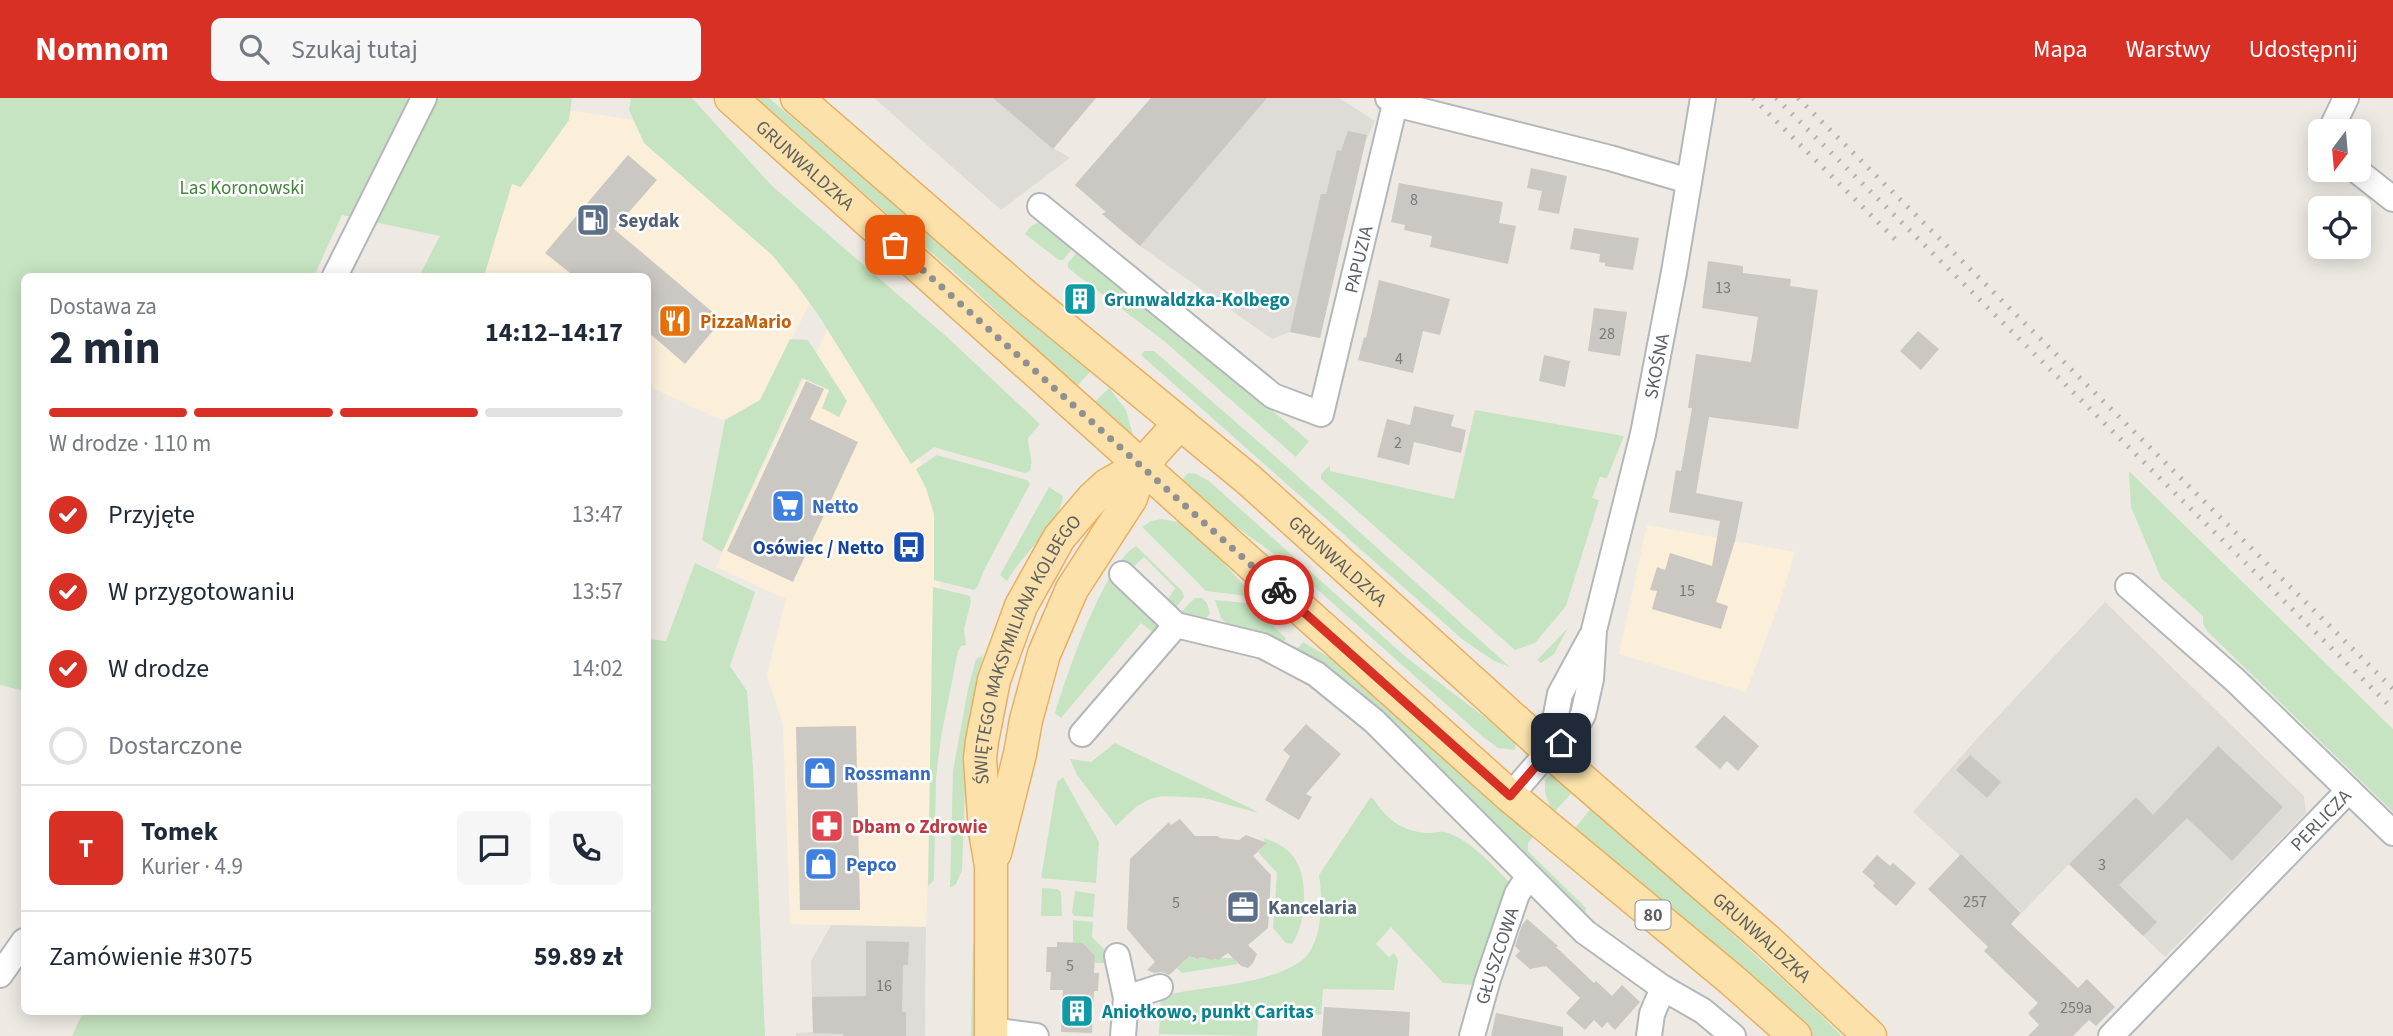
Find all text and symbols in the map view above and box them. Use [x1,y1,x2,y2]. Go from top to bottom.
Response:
search box [211,18,701,81]
text: Nomnom [35,26,169,73]
icon: search [235,30,273,68]
text: Szukaj tutaj [291,31,418,68]
text: Mapa [2033,32,2088,67]
text: Warstwy [2126,32,2211,67]
text: Udostępnij [2249,32,2358,67]
street label: GRUNWALDZKA [749,114,860,218]
north arrow [2308,119,2371,182]
map controls [2308,119,2371,259]
park label: Las Koronowski [180,175,304,202]
house number: 8 [1410,189,1418,211]
button: locate [2308,196,2371,259]
fuel station icon: Seydak [574,201,612,239]
place label: Seydak [618,208,680,235]
pin [865,215,925,275]
street label: PAPUZIA [1338,222,1381,296]
icon: bag [876,226,914,264]
house number: 13 [1715,277,1731,299]
building icon: Grunwaldzka-Kolbego [1061,280,1099,318]
place label: Grunwaldzka-Kolbego [1104,287,1290,314]
text: Dostawa za [49,290,157,323]
restaurant icon: PizzaMario [656,302,694,340]
place label: PizzaMario [700,309,792,336]
text: 14:12–14:17 [485,314,623,351]
text: 2 min [49,316,161,381]
house number: 28 [1599,323,1615,345]
street label: SKOŚNA [1638,331,1677,401]
house number: 4 [1395,348,1403,370]
text: W drodze · 110 m [49,427,211,460]
house number: 2 [1394,432,1402,454]
supermarket icon: Netto [769,487,807,525]
place label: Netto [812,494,859,521]
icon: check [49,496,87,534]
text: Przyjęte [108,496,195,533]
text: 13:47 [572,498,623,531]
street label: ŚWIĘTEGO MAKSYMILIANA KOLBEGO [968,509,1088,786]
street label: GRUNWALDZKA [1282,510,1393,614]
bus stop icon: Osówiec / Netto [890,528,928,566]
place label: Osówiec / Netto [753,535,884,562]
courier [1244,555,1314,625]
icon: bike [1260,571,1298,609]
icon: check [49,573,87,611]
text: W przygotowaniu [108,573,295,610]
text: 13:57 [572,575,623,608]
house number: 15 [1679,580,1695,602]
icon: check [49,650,87,688]
text: W drodze [108,650,209,687]
text: 14:02 [572,652,623,685]
pin [1531,713,1591,773]
icon: home [1542,724,1580,762]
text: Dostarczone [108,727,242,764]
shop icon: Rossmann [801,754,839,792]
place label: Rossmann [844,761,931,788]
street label: PERLICZA [2285,783,2358,858]
pharmacy icon: Dbam o Zdrowie [808,807,846,845]
button: chat [457,811,531,885]
button: phone [549,811,623,885]
text: Tomek [141,813,218,850]
place label: Dbam o Zdrowie [852,814,988,841]
text: T [79,830,93,867]
shop icon: Pepco [802,845,840,883]
text: Kurier · 4.9 [141,850,243,883]
place label: Pepco [846,852,897,879]
house number: 3 [2098,854,2106,876]
street label: GRUNWALDZKA [1706,887,1817,990]
office icon: Kancelaria [1224,888,1262,926]
house number: 257 [1963,891,1987,913]
house number: 5 [1172,892,1180,914]
place label: Kancelaria [1268,895,1357,922]
road number: 80 [1636,900,1670,930]
street label: GŁUSZCOWA [1470,903,1527,1008]
text: Zamówienie #3075 [49,938,253,975]
text: 59.89 zł [534,938,623,975]
house number: 5 [1066,955,1074,977]
house number: 16 [876,975,892,997]
building icon: Aniołkowo, punkt Caritas [1058,992,1096,1030]
house number: 259a [2060,997,2092,1019]
place label: Aniołkowo, punkt Caritas [1101,999,1314,1026]

